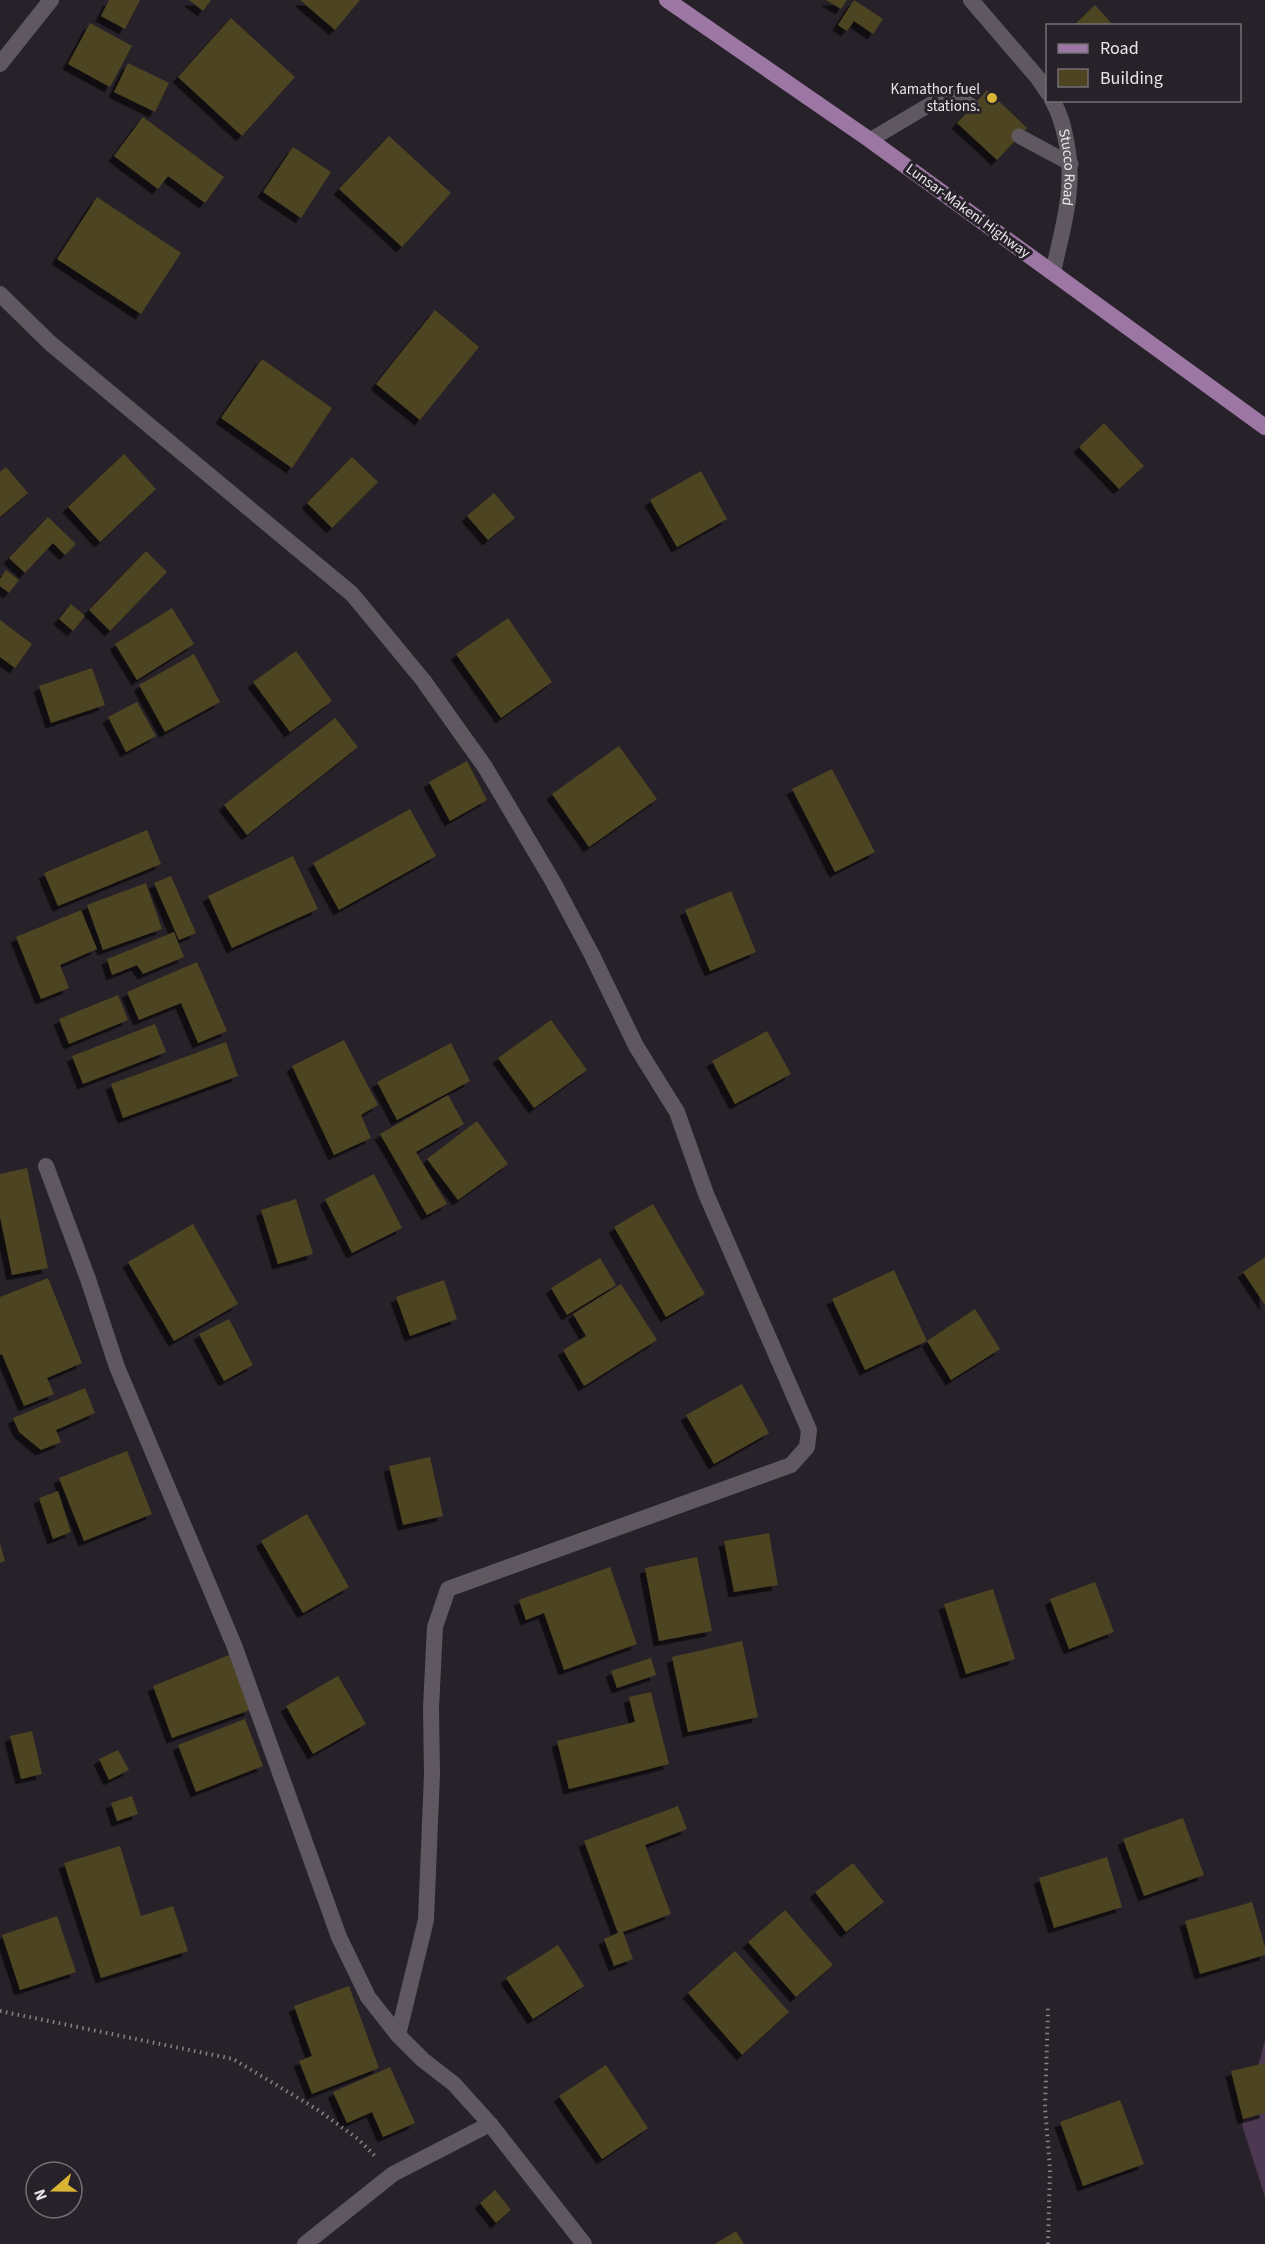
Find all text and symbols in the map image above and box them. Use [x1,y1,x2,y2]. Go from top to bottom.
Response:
legend [1046,24,1241,102]
text: Road [1100,36,1139,61]
text: Building [1100,66,1163,91]
place label: Kamathor fuel stations. [891,79,980,117]
marker: Kamathor fuel stations. [985,91,999,105]
street label: Stucco Road [1053,127,1080,207]
street label: Lunsar-Makeni Highway [901,159,1035,263]
north arrow [24,2160,84,2220]
text: N [29,2186,53,2204]

